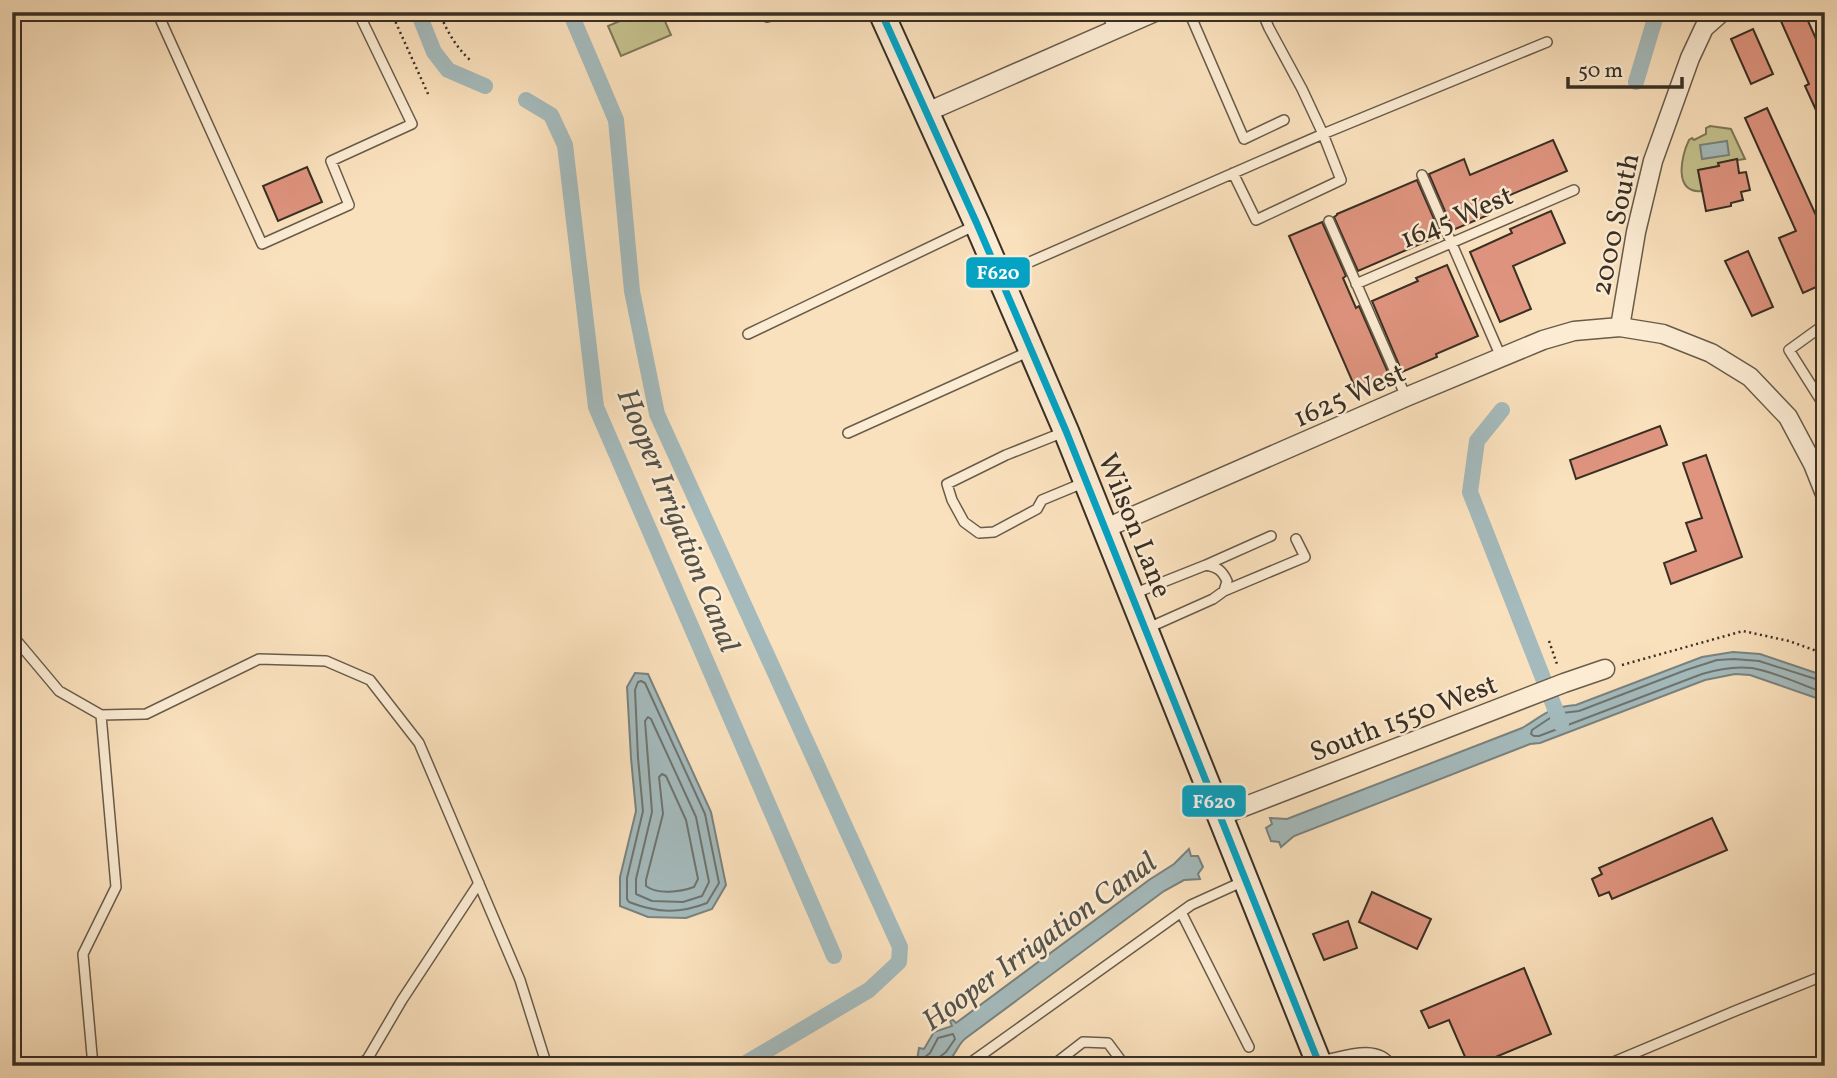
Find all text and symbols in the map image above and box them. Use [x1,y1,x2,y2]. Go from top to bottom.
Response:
scale bar [1568,46,1681,90]
text: 50 m [1578,57,1623,86]
street label: 2000 South [1582,150,1651,299]
street label: 1645 West [1394,177,1519,260]
line badge: F620 [965,256,1031,289]
text: F620 [976,261,1020,287]
street label: 1625 West [1288,354,1412,438]
water label: Hooper Irrigation Canal [605,382,749,659]
street label: Wilson Lane [1087,448,1180,604]
street label: South 1550 West [1304,666,1503,773]
line badge: F620 [1181,784,1247,818]
text: F620 [1192,790,1236,816]
water label: Hooper Irrigation Canal [914,843,1167,1042]

